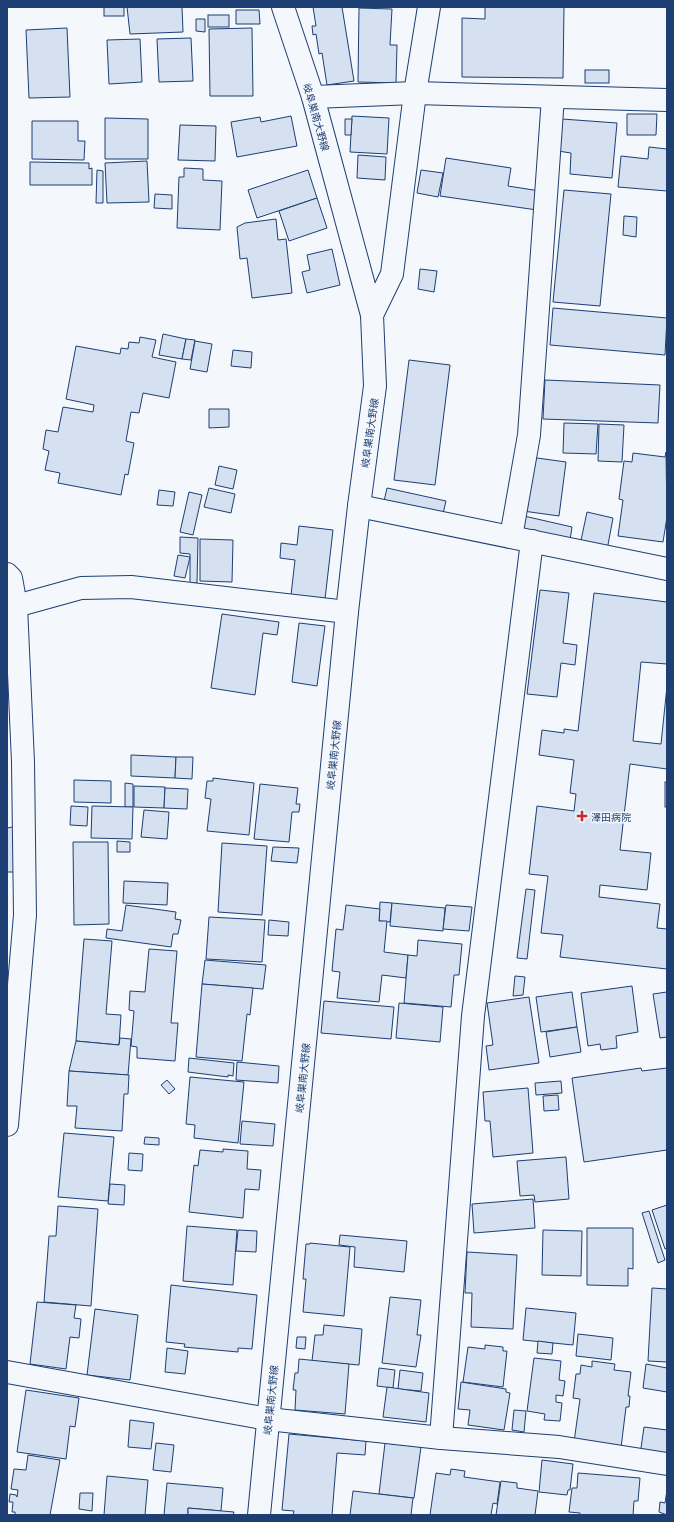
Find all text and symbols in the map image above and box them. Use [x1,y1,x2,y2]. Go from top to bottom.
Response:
street label: 岐阜巣南大野線 [300,81,334,153]
street label: 岐阜巣南大野線 [357,397,381,469]
street label: 岐阜巣南大野線 [322,719,344,791]
place label: 澤田病院 [591,809,631,824]
marker: 澤田病院 [576,810,588,822]
street label: 岐阜巣南大野線 [291,1042,313,1114]
street label: 岐阜巣南大野線 [259,1364,281,1436]

